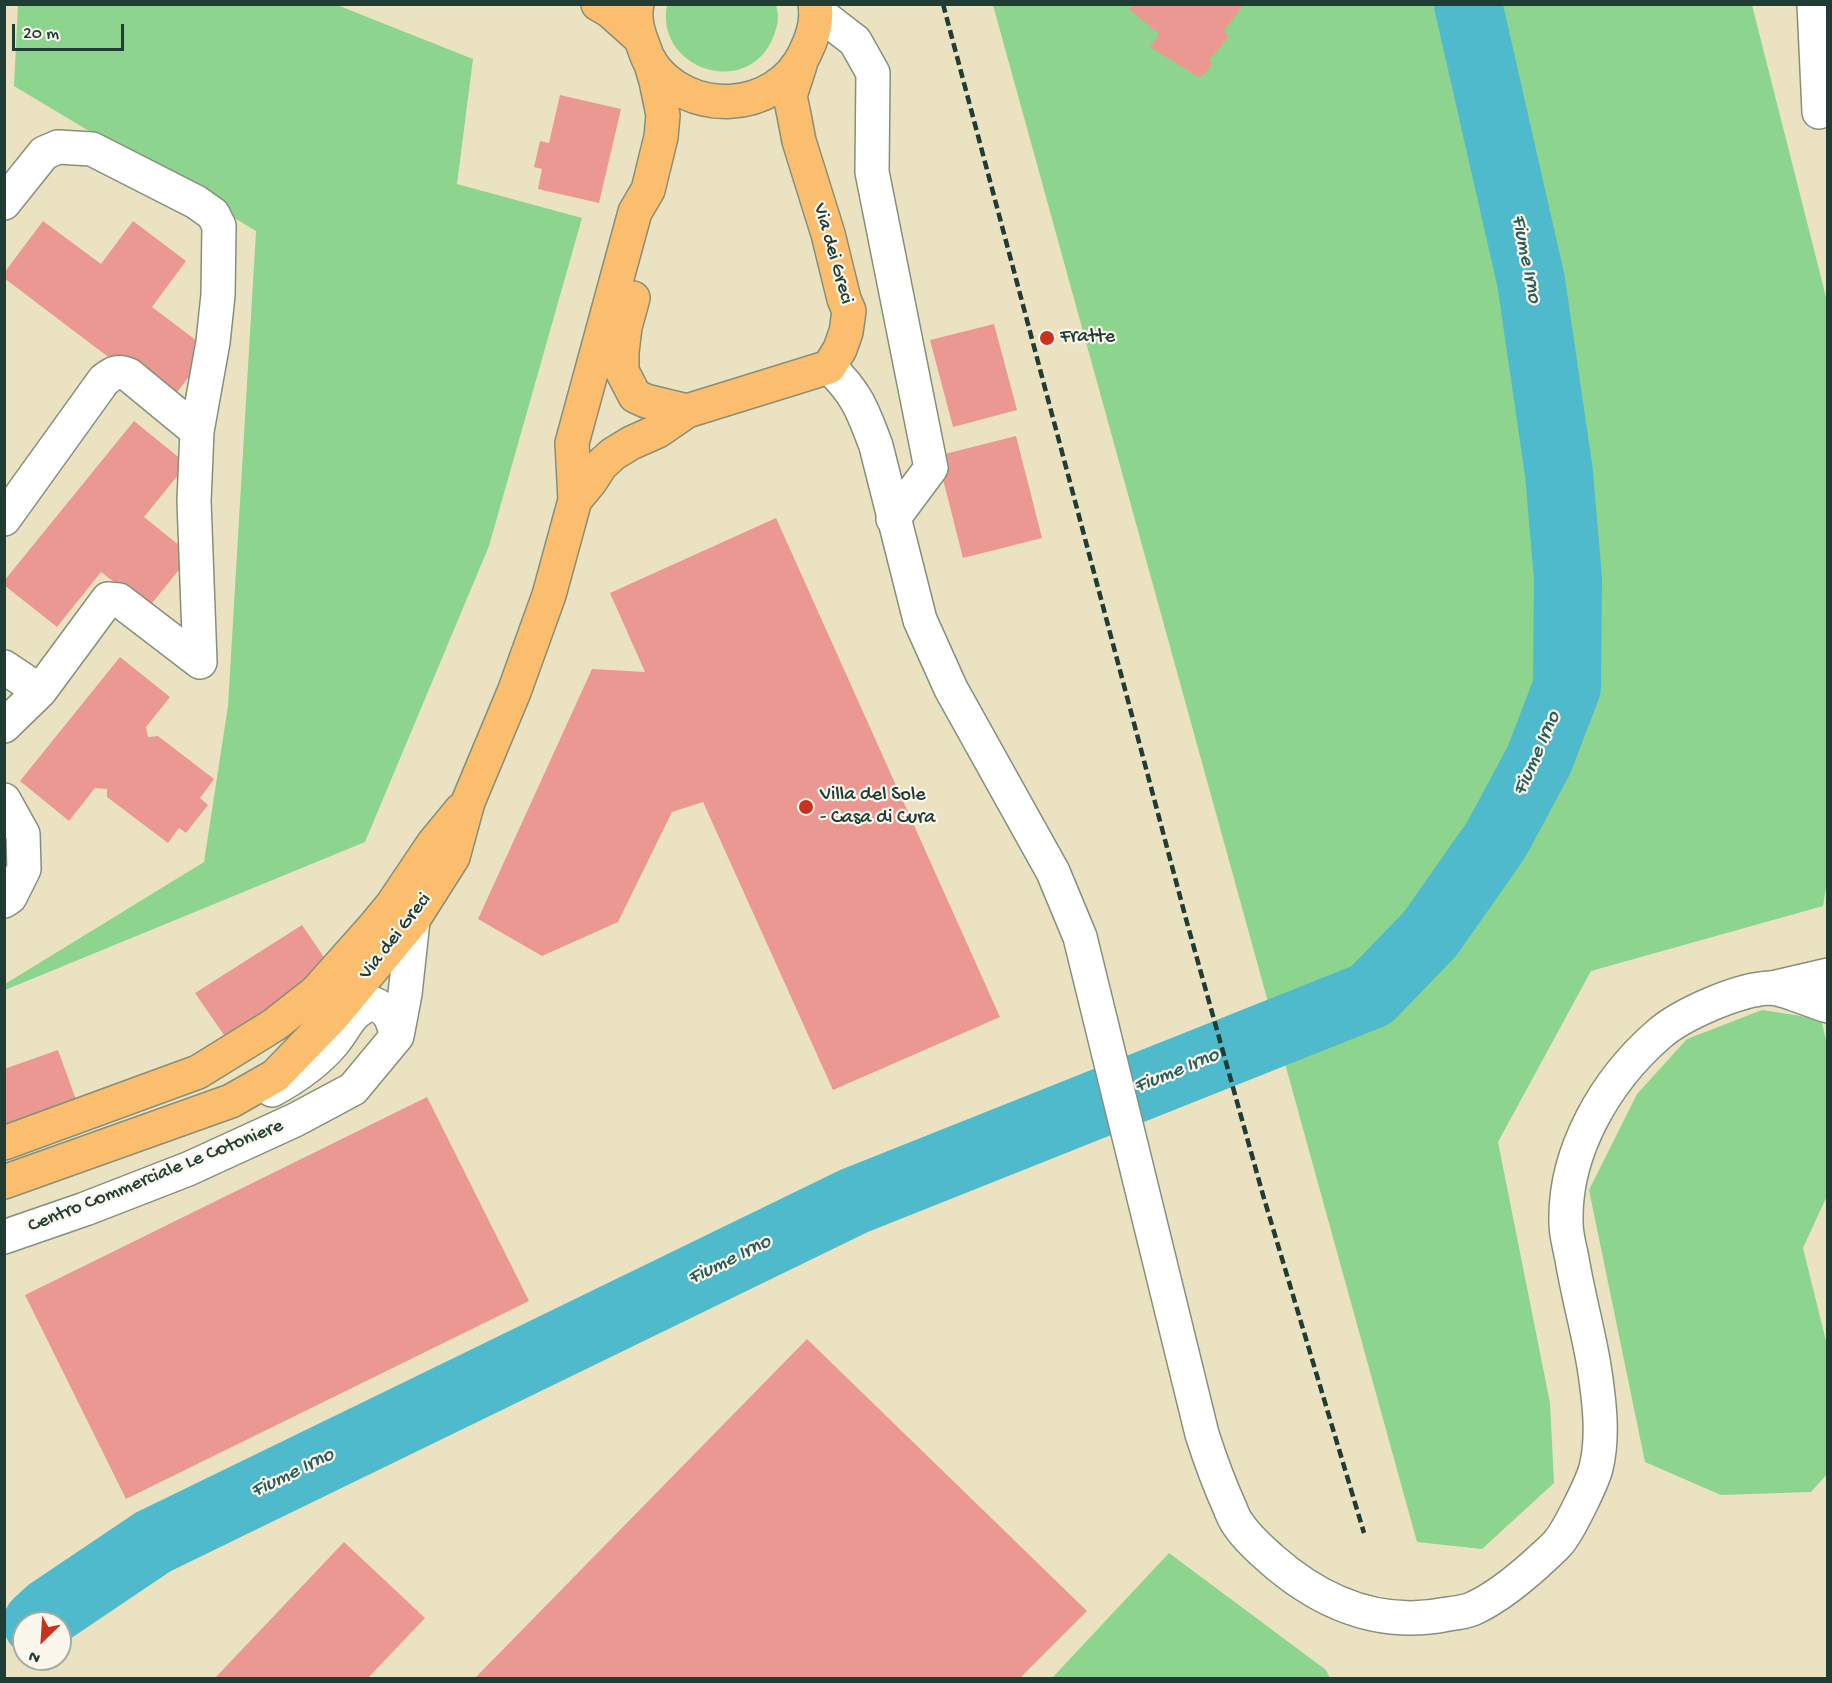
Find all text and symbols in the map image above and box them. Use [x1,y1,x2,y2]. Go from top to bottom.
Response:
scale bar [15,12,128,50]
text: 20 m [23,24,59,45]
street label: Via dei Greci [806,201,858,307]
water label: Fiume Irno [1504,213,1546,305]
place label: Fratte [1060,326,1115,350]
marker: Fratte [1038,329,1056,347]
water label: Fiume Irno [1508,708,1568,800]
place label: Villa del Sole - Casa di Cura [820,784,935,831]
marker: Villa del Sole - Casa di Cura [797,798,815,816]
street label: Via dei Greci [355,889,437,985]
water label: Fiume Irno [1131,1044,1223,1100]
street label: Centro Commerciale Le Cotoniere [25,1115,287,1239]
water label: Fiume Irno [684,1230,776,1292]
water label: Fiume Irno [247,1443,339,1505]
north arrow [12,1611,72,1671]
text: N [26,1645,44,1667]

